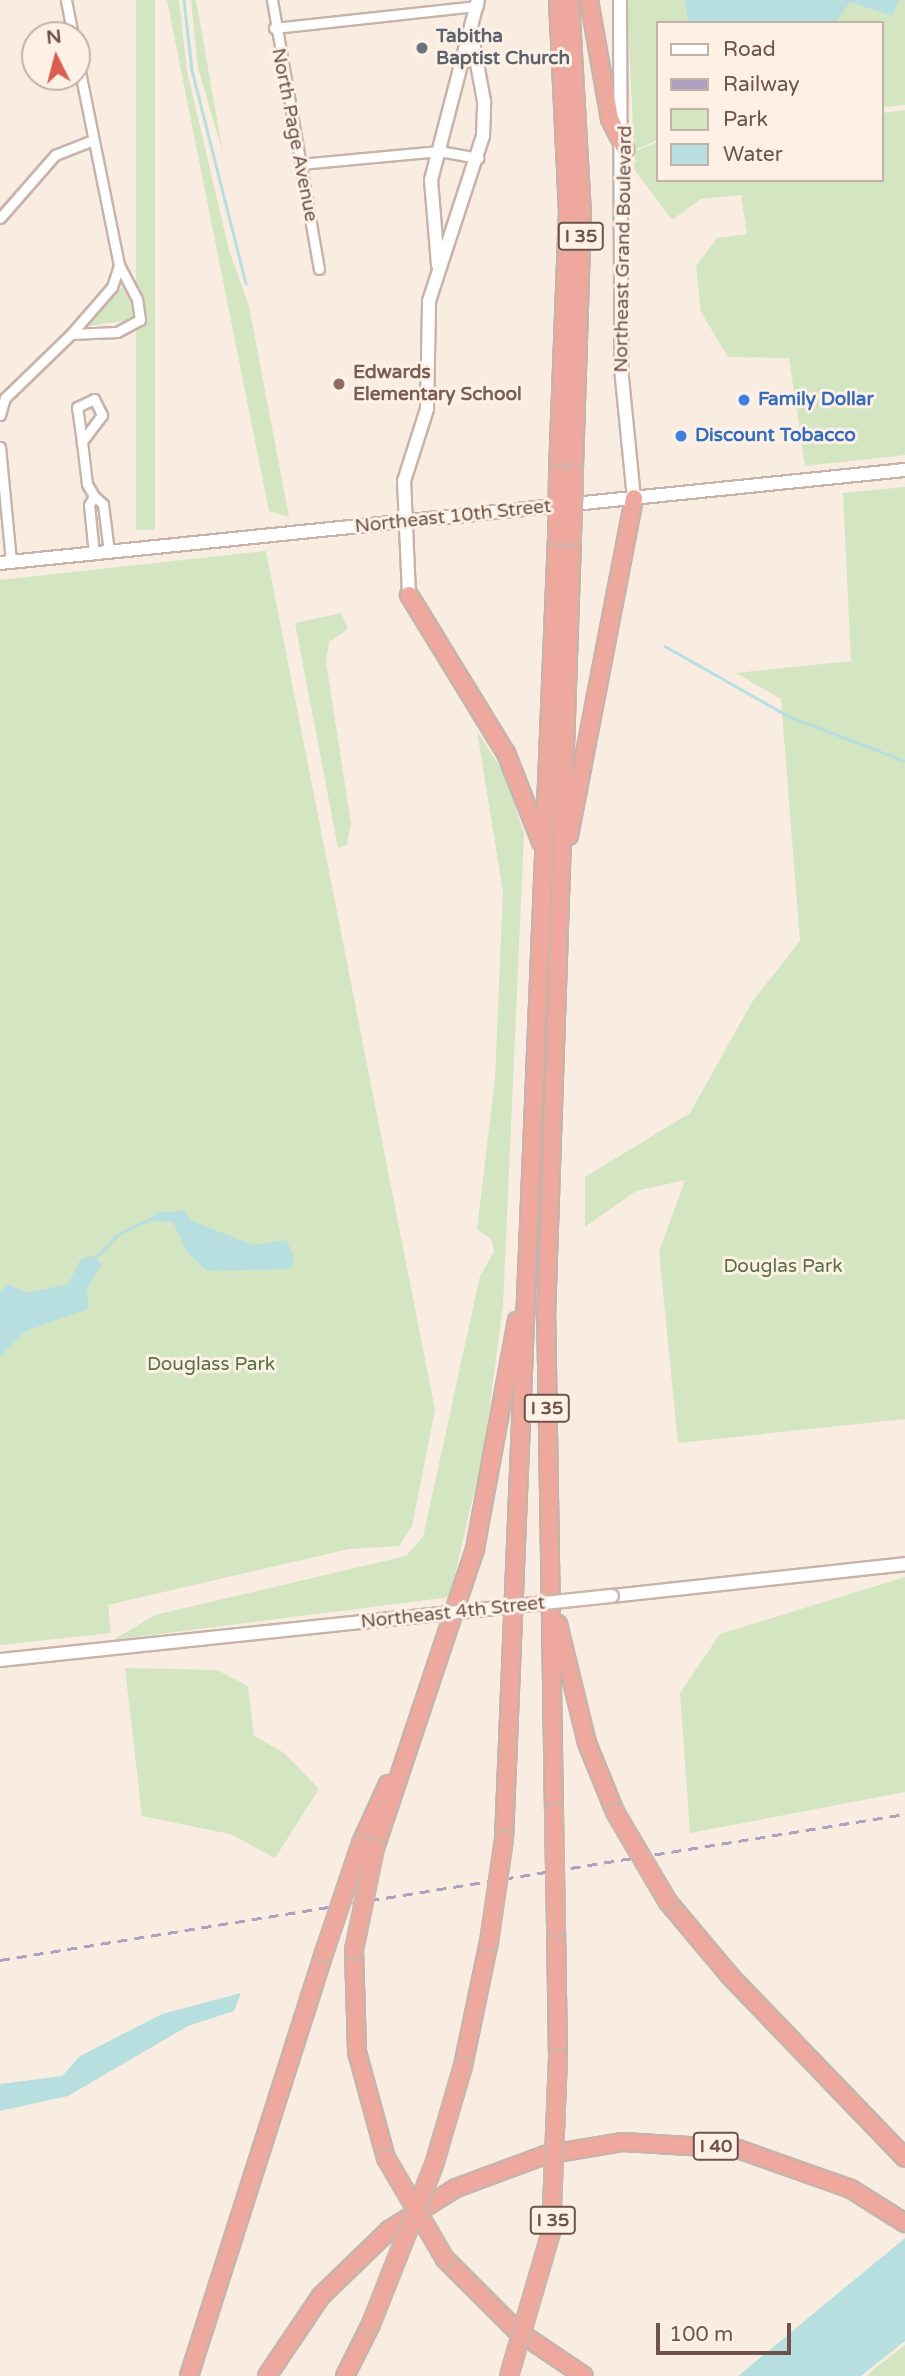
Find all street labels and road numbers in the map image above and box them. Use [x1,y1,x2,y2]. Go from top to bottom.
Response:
street label: North Page Avenue [266,46,322,224]
street label: Northeast Grand Boulevard [610,125,638,373]
road number: I 35 [556,222,606,250]
street label: Northeast 10th Street [354,495,552,539]
road number: I 35 [522,1394,572,1422]
street label: Northeast 4th Street [360,1592,546,1634]
road number: I 40 [692,2132,740,2160]
road number: I 35 [528,2206,578,2234]

